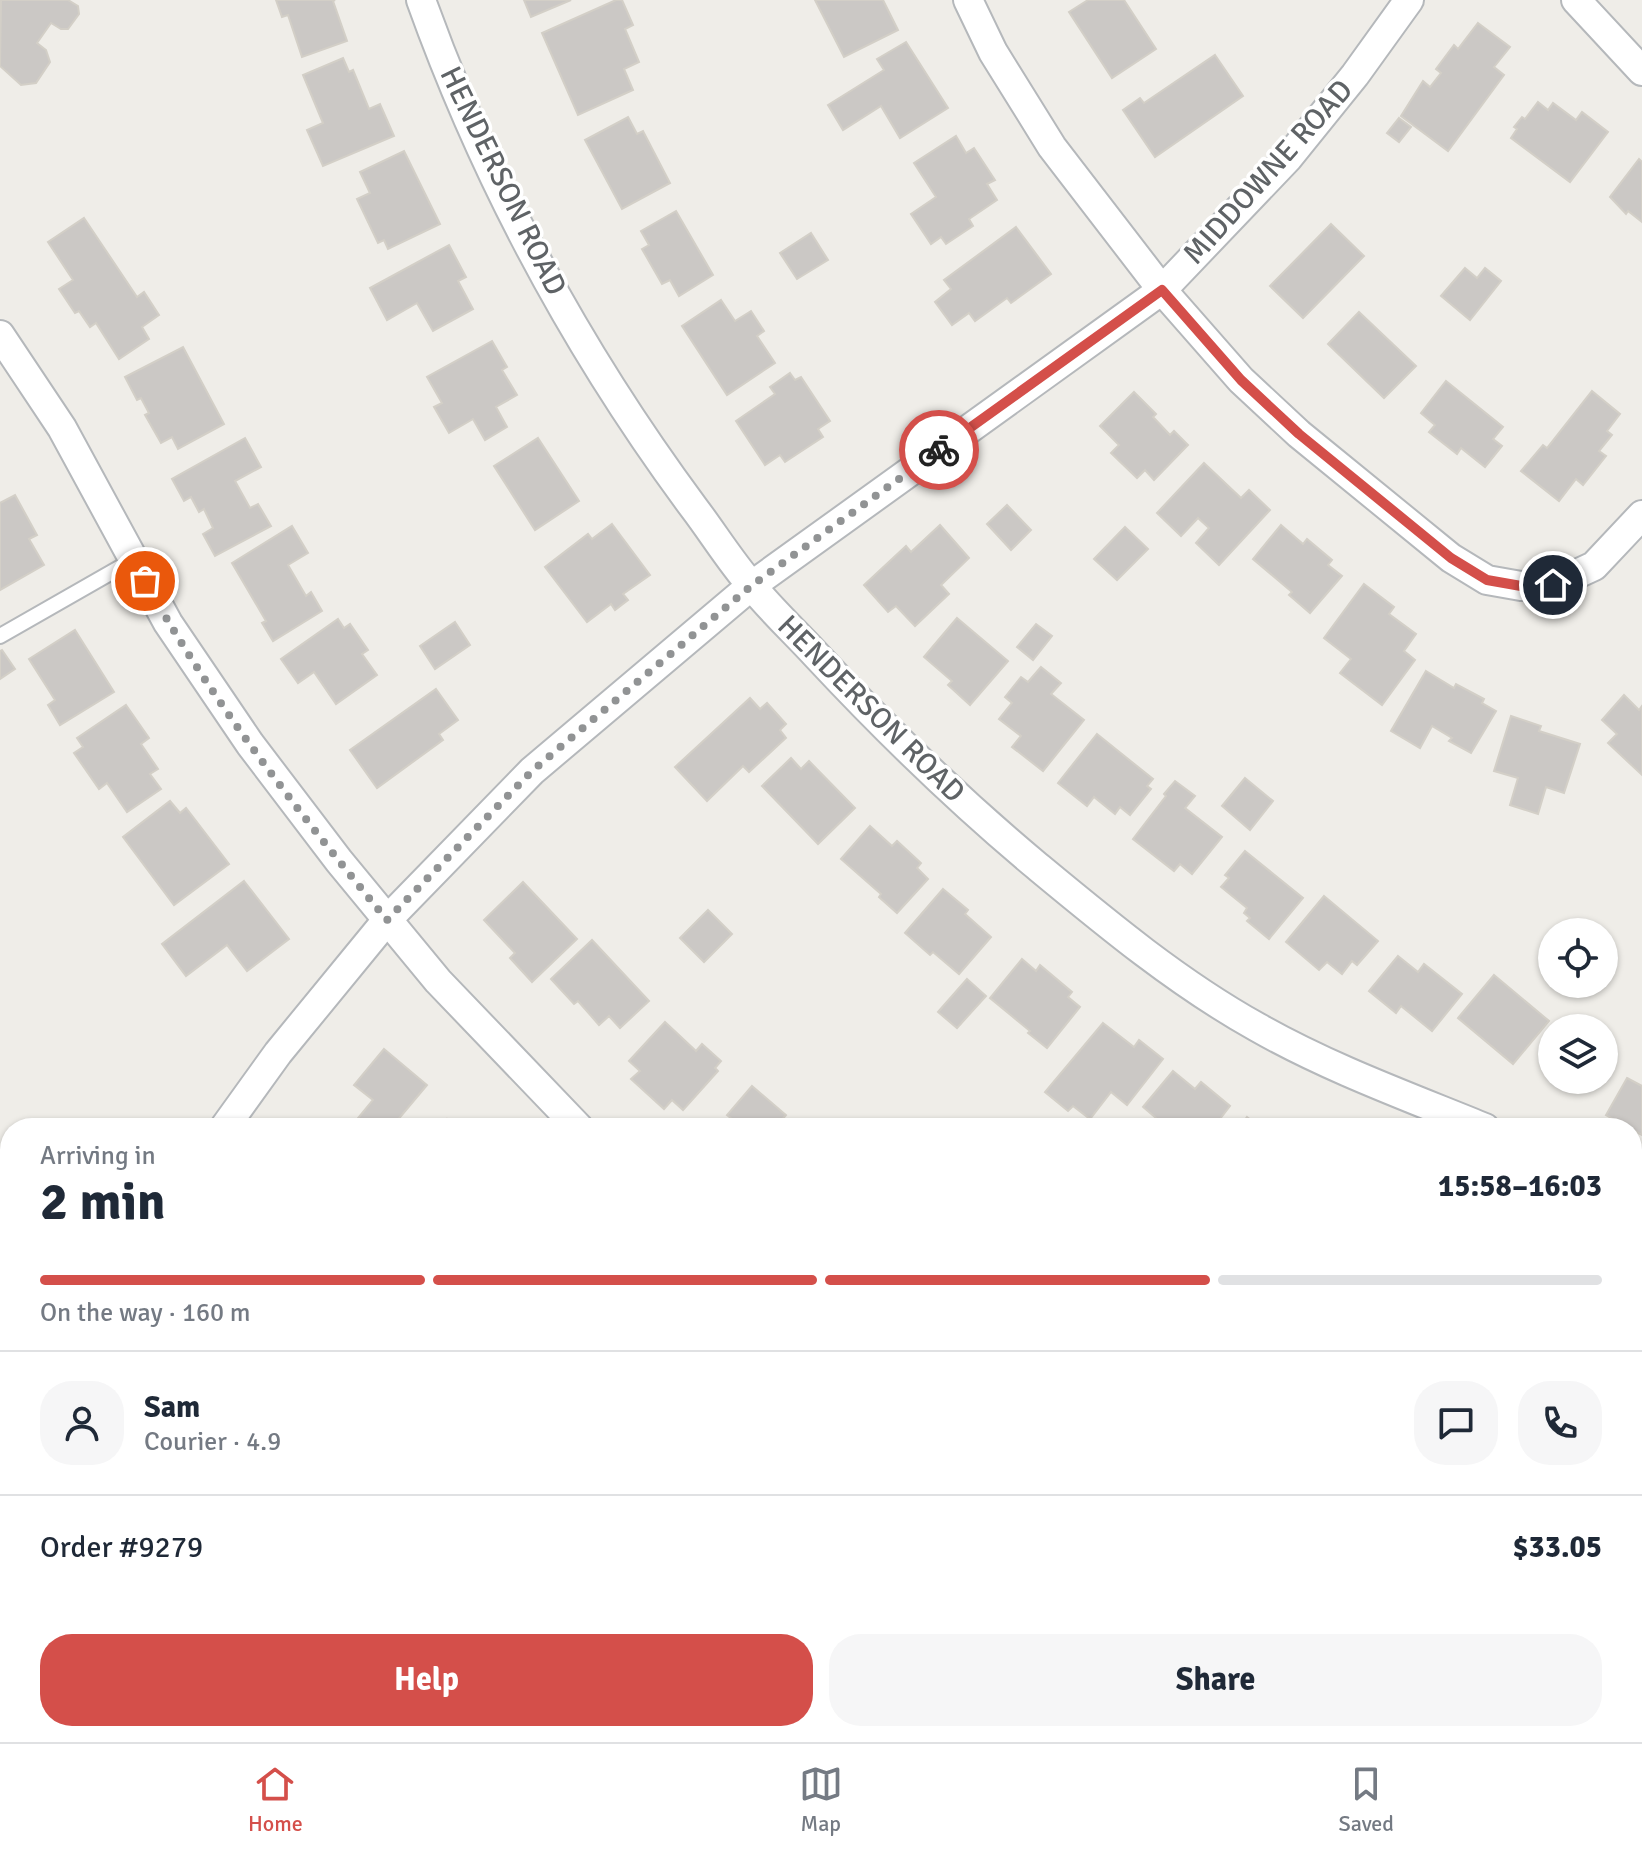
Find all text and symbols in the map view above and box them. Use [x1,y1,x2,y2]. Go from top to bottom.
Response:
street label: HENDERSON ROAD [432,61,574,301]
street label: MIDDOWNE ROAD [1175,72,1361,272]
courier [899,410,979,490]
icon: bike [917,428,961,472]
pin [111,547,179,615]
pin [1519,551,1587,619]
icon: bag [123,559,167,603]
icon: home [1531,563,1575,607]
street label: HENDERSON ROAD [770,608,972,810]
map controls [1538,918,1618,1094]
button: locate [1538,918,1618,998]
button: layers [1538,1014,1618,1094]
text: Arriving in [40,1140,156,1172]
text: 15:58–16:03 [1438,1168,1602,1205]
text: 2 min [40,1170,166,1234]
text: On the way · 160 m [40,1297,250,1329]
button: person [40,1381,124,1465]
button: chat [1414,1381,1498,1465]
button: phone [1518,1381,1602,1465]
text: Sam [144,1389,200,1426]
text: Courier · 4.9 [144,1426,281,1458]
text: Order #9279 [40,1529,203,1566]
text: $33.05 [1512,1529,1602,1566]
button: Help [40,1634,813,1726]
button: Share [829,1634,1602,1726]
tab: Home [248,1762,303,1837]
tab: Map [799,1762,843,1837]
tab: Saved [1339,1762,1394,1837]

